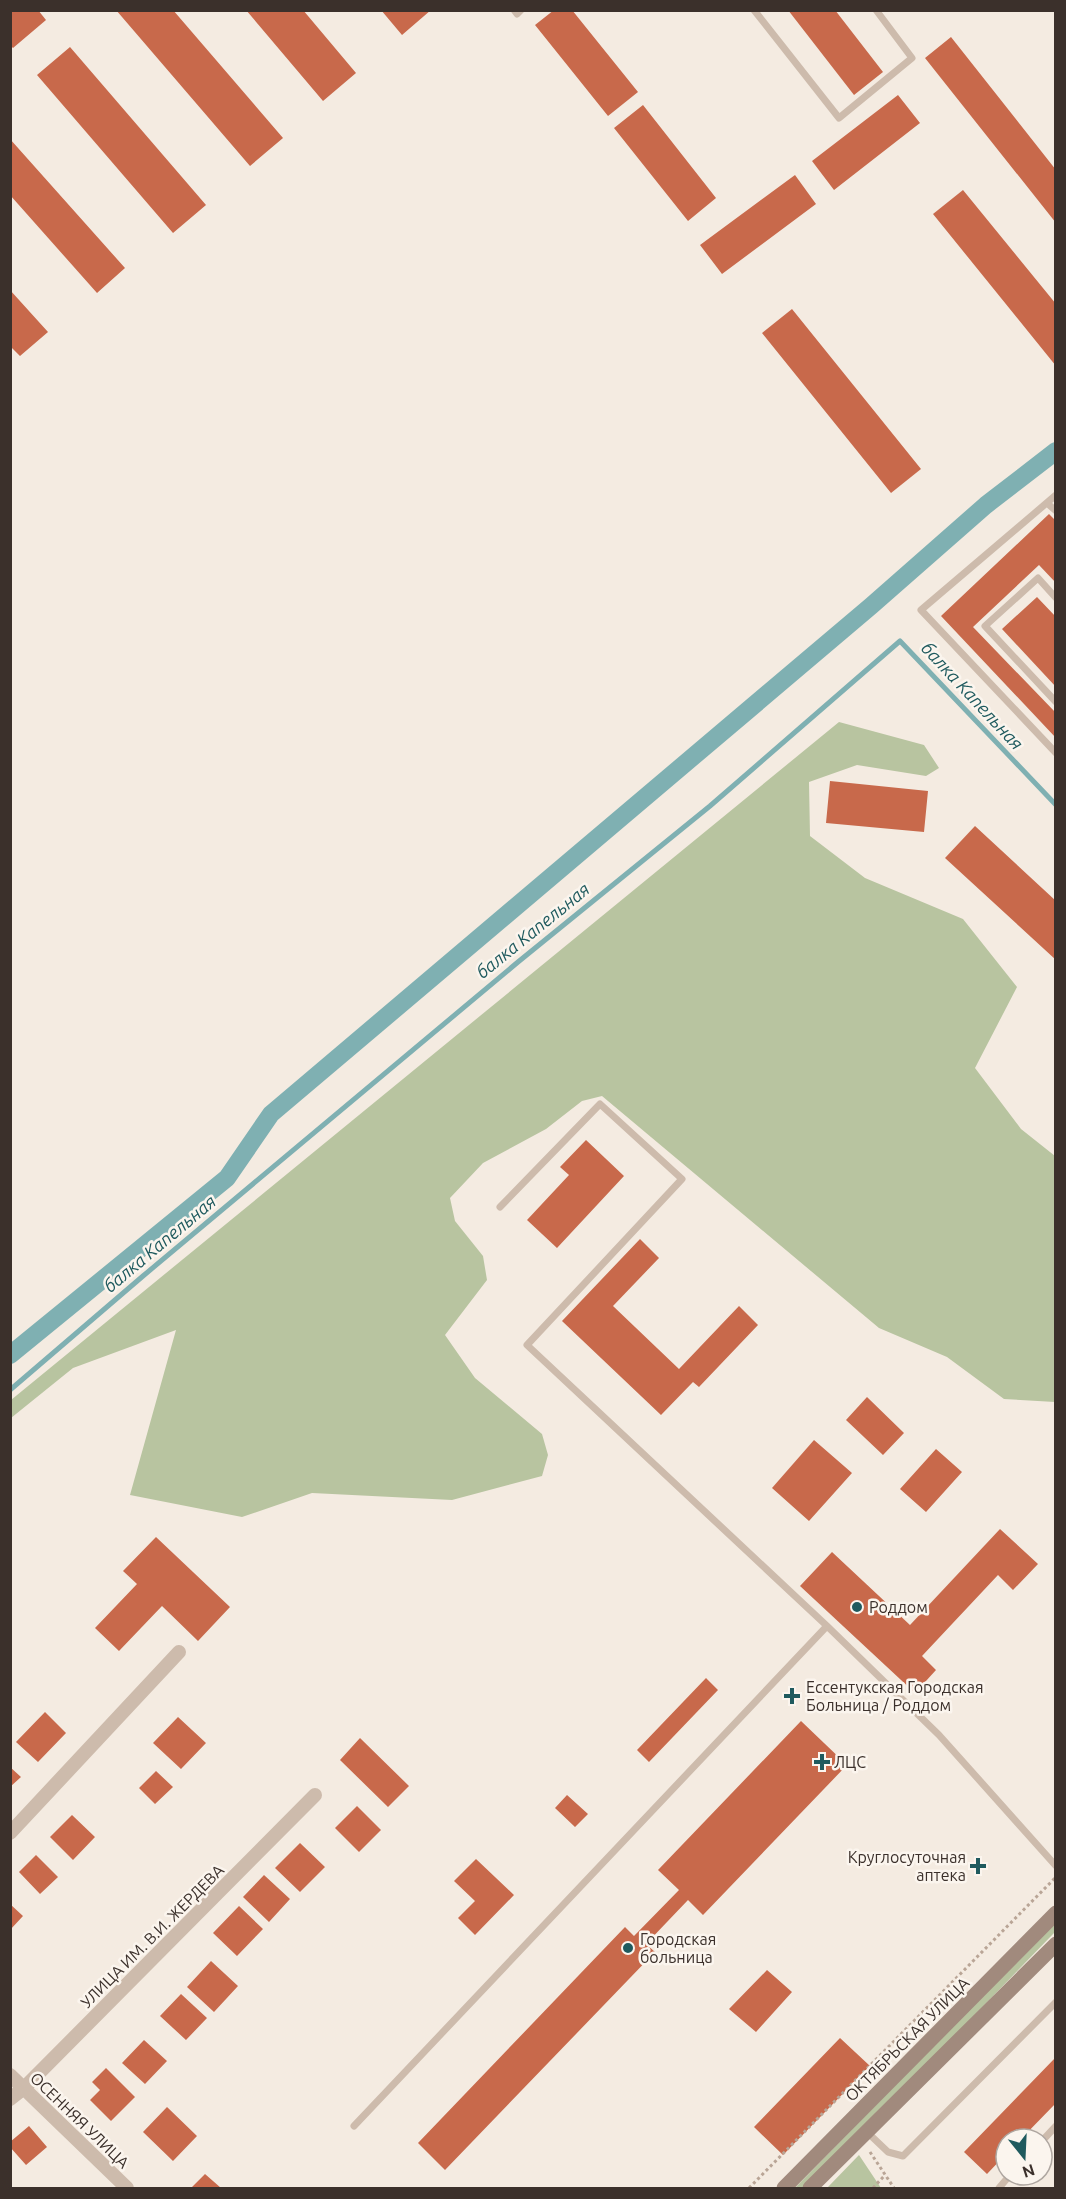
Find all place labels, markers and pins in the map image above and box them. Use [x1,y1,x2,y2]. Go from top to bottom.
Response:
place label: Роддом [869,1598,928,1616]
marker: Роддом [850,1600,864,1614]
place label: Ессентукская Городская Больница / Роддом [806,1678,984,1714]
marker: Ессентукская Городская Больница / Роддом [783,1687,801,1705]
place label: ЛЦС [834,1753,866,1771]
marker: ЛЦС [815,1755,829,1769]
place label: Круглосуточная аптека [848,1848,966,1884]
marker: Круглосуточная аптека [971,1859,985,1873]
place label: Городская больница [640,1930,716,1966]
marker: Городская больница [621,1941,635,1955]

